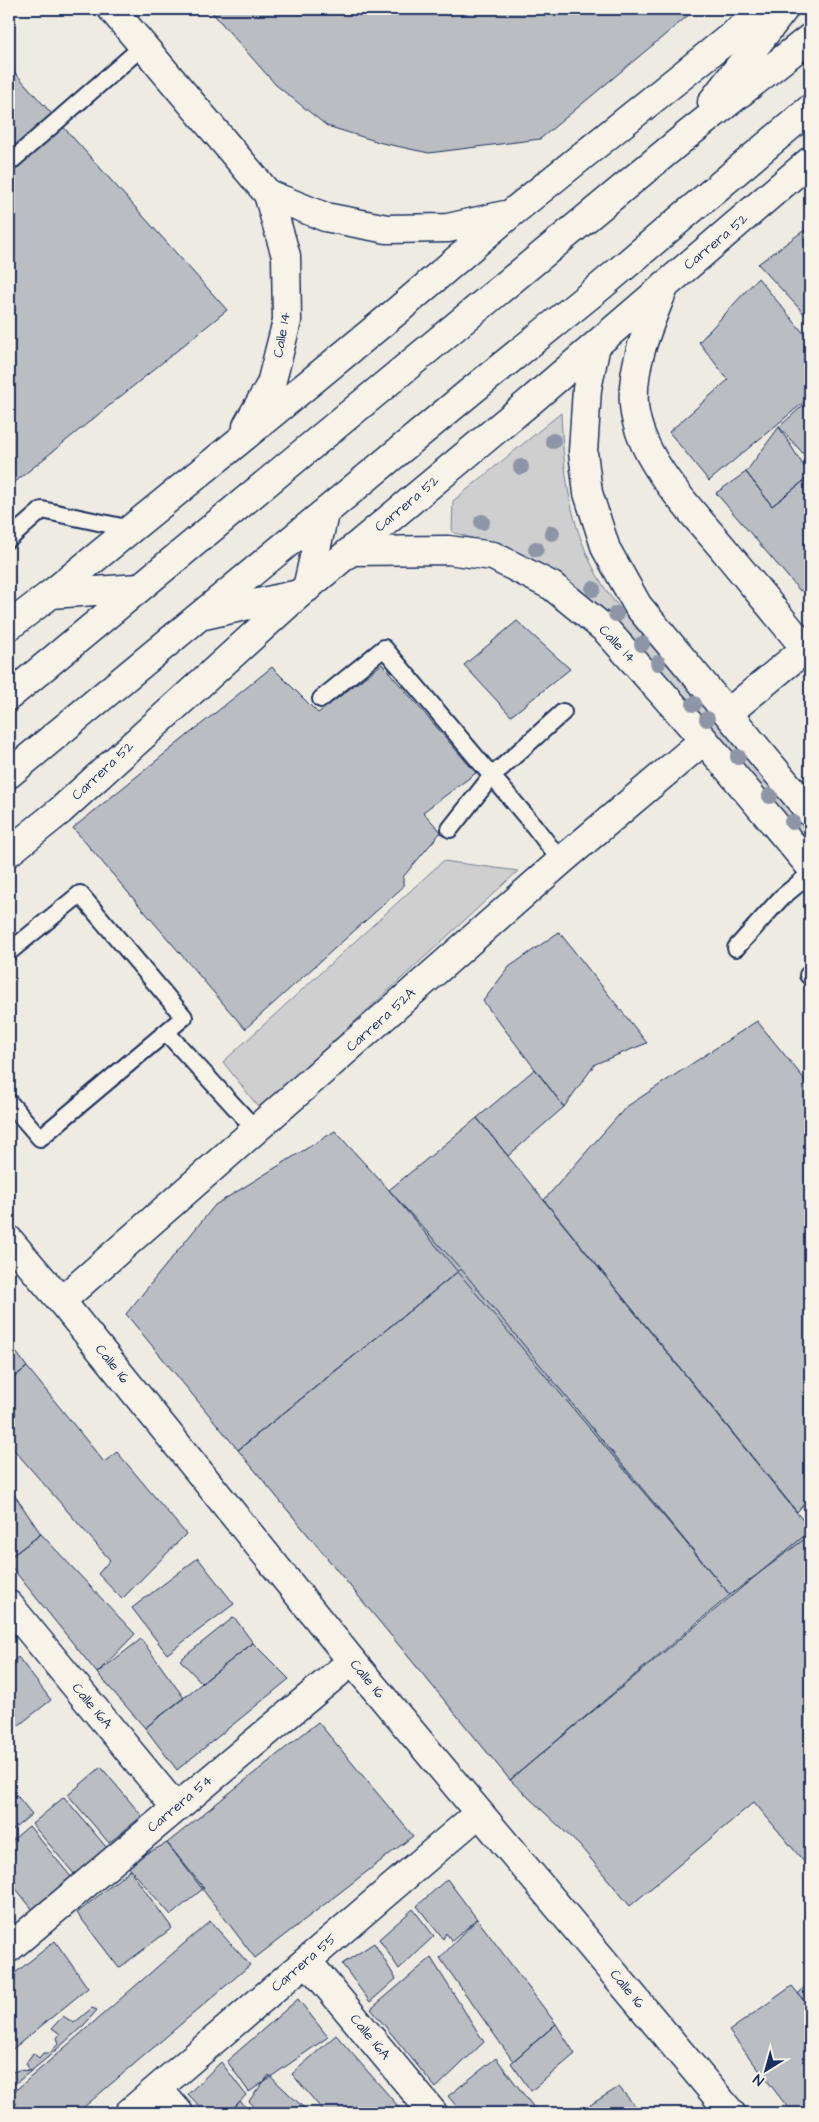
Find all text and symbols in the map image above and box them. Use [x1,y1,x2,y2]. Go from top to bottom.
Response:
street label: Carrera 52 [680,209,752,275]
street label: Calle 14 [268,310,296,359]
street label: Carrera 52 [371,471,443,537]
street label: Calle 14 [594,621,640,668]
street label: Carrera 52 [67,737,139,805]
street label: Carrera 52A [342,983,420,1057]
street label: Calle 16 [90,1340,134,1388]
street label: Calle 16 [345,1655,389,1703]
street label: Calle 16A [67,1679,117,1733]
street label: Carrera 54 [143,1770,217,1837]
street label: Carrera 55 [267,1929,341,1997]
street label: Calle 16 [605,1965,649,2013]
street label: Calle 16A [345,2010,395,2064]
north arrow [742,2044,792,2094]
text: N [749,2069,768,2090]

